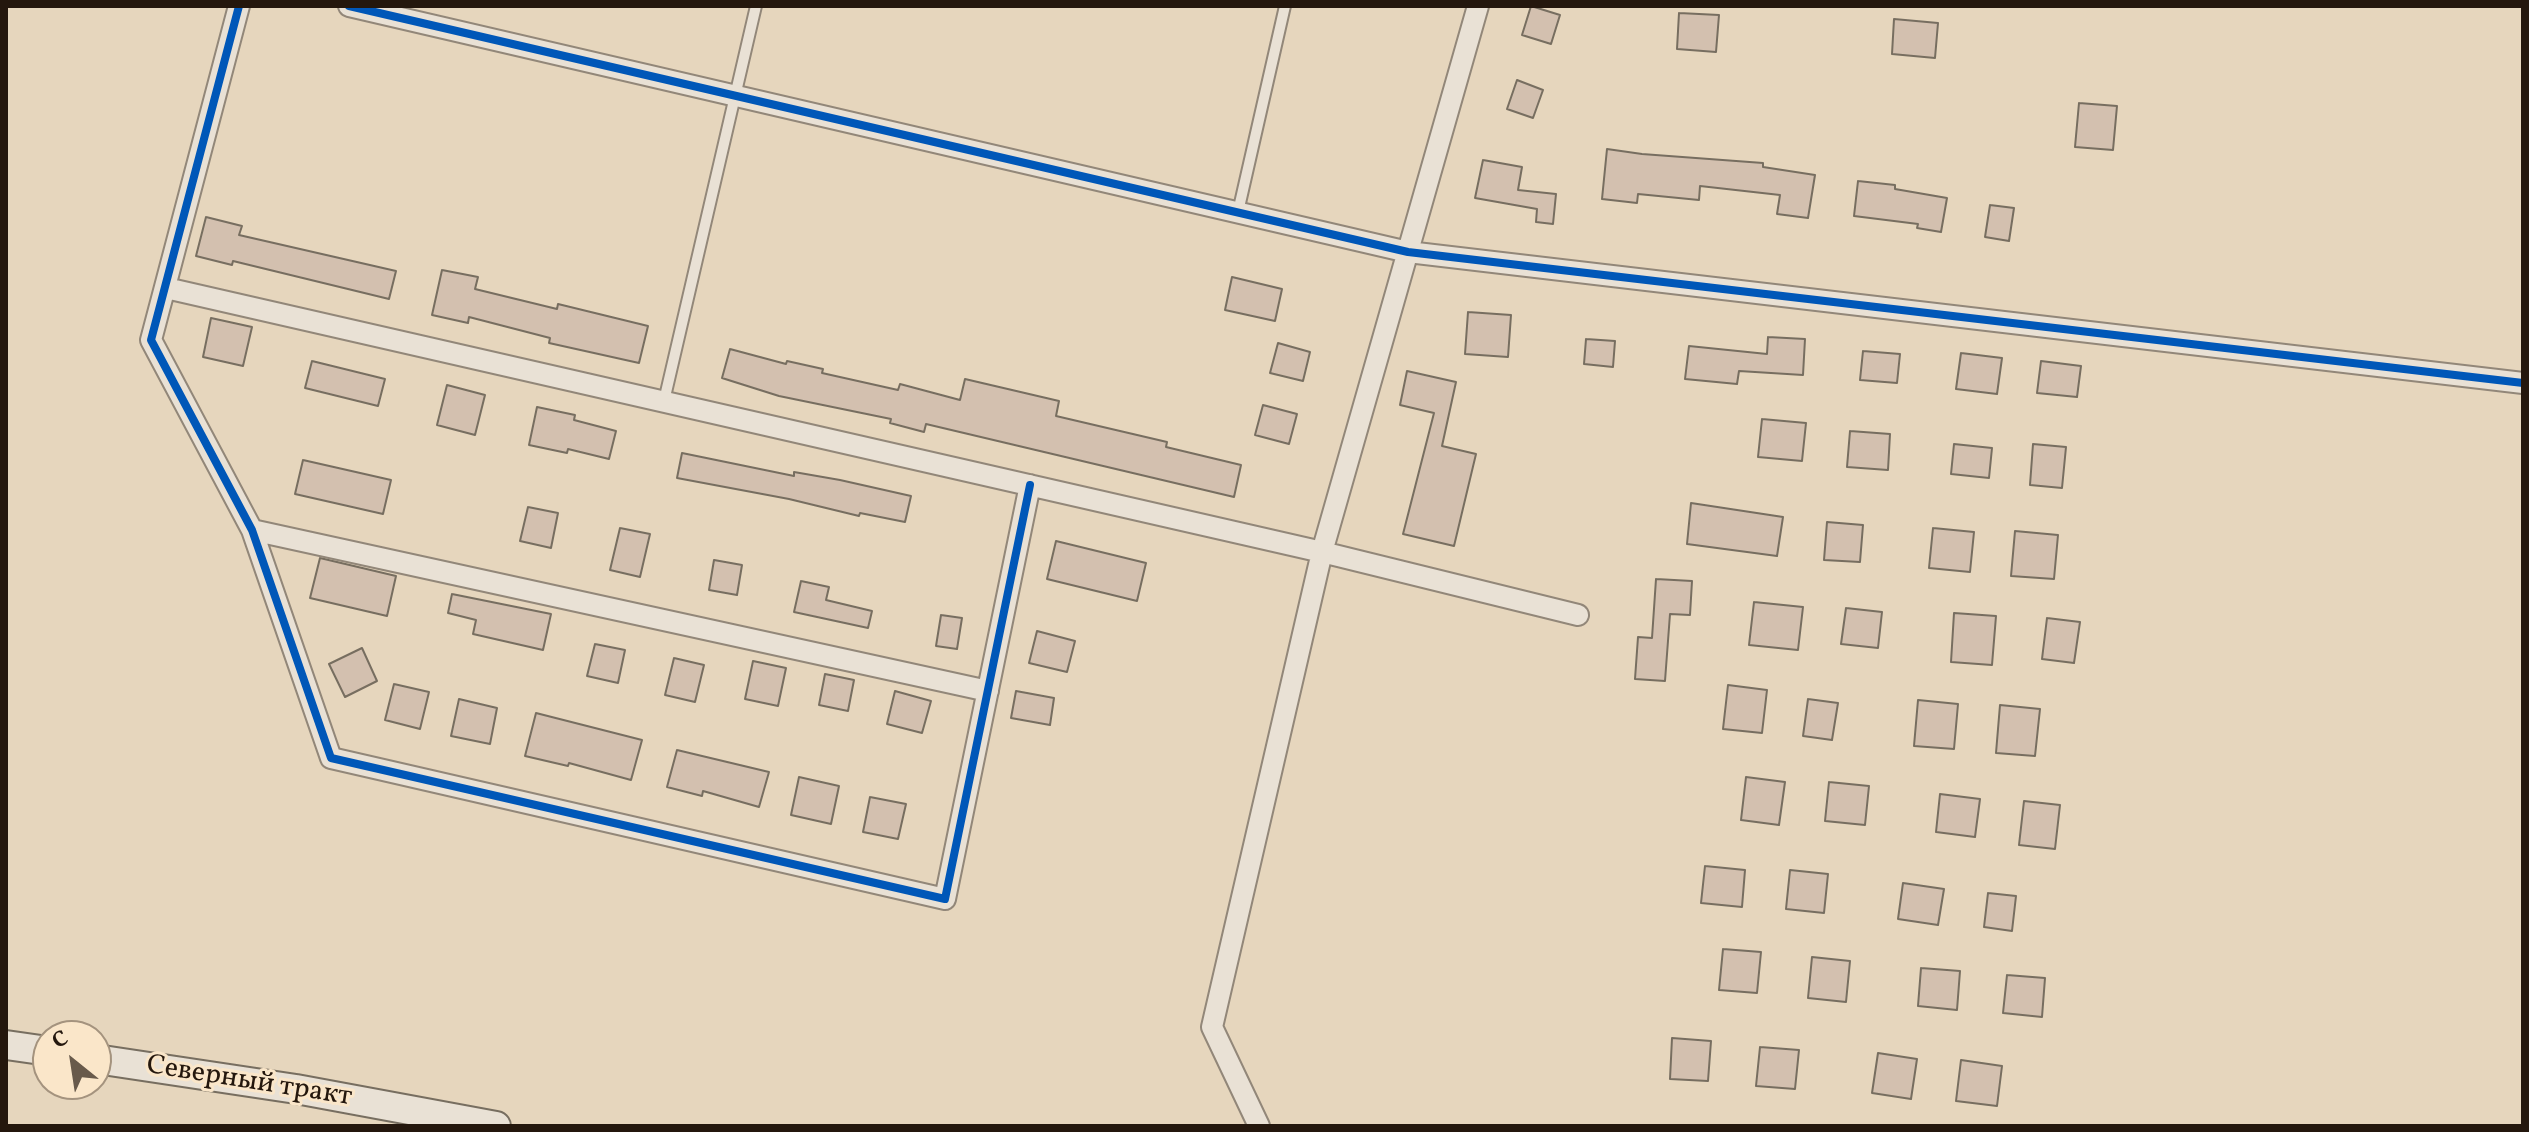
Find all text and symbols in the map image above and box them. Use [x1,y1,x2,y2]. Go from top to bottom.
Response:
north arrow [32,1020,112,1100]
text: С [47,1024,75,1057]
street label: Северный тракт [144,1050,354,1116]

